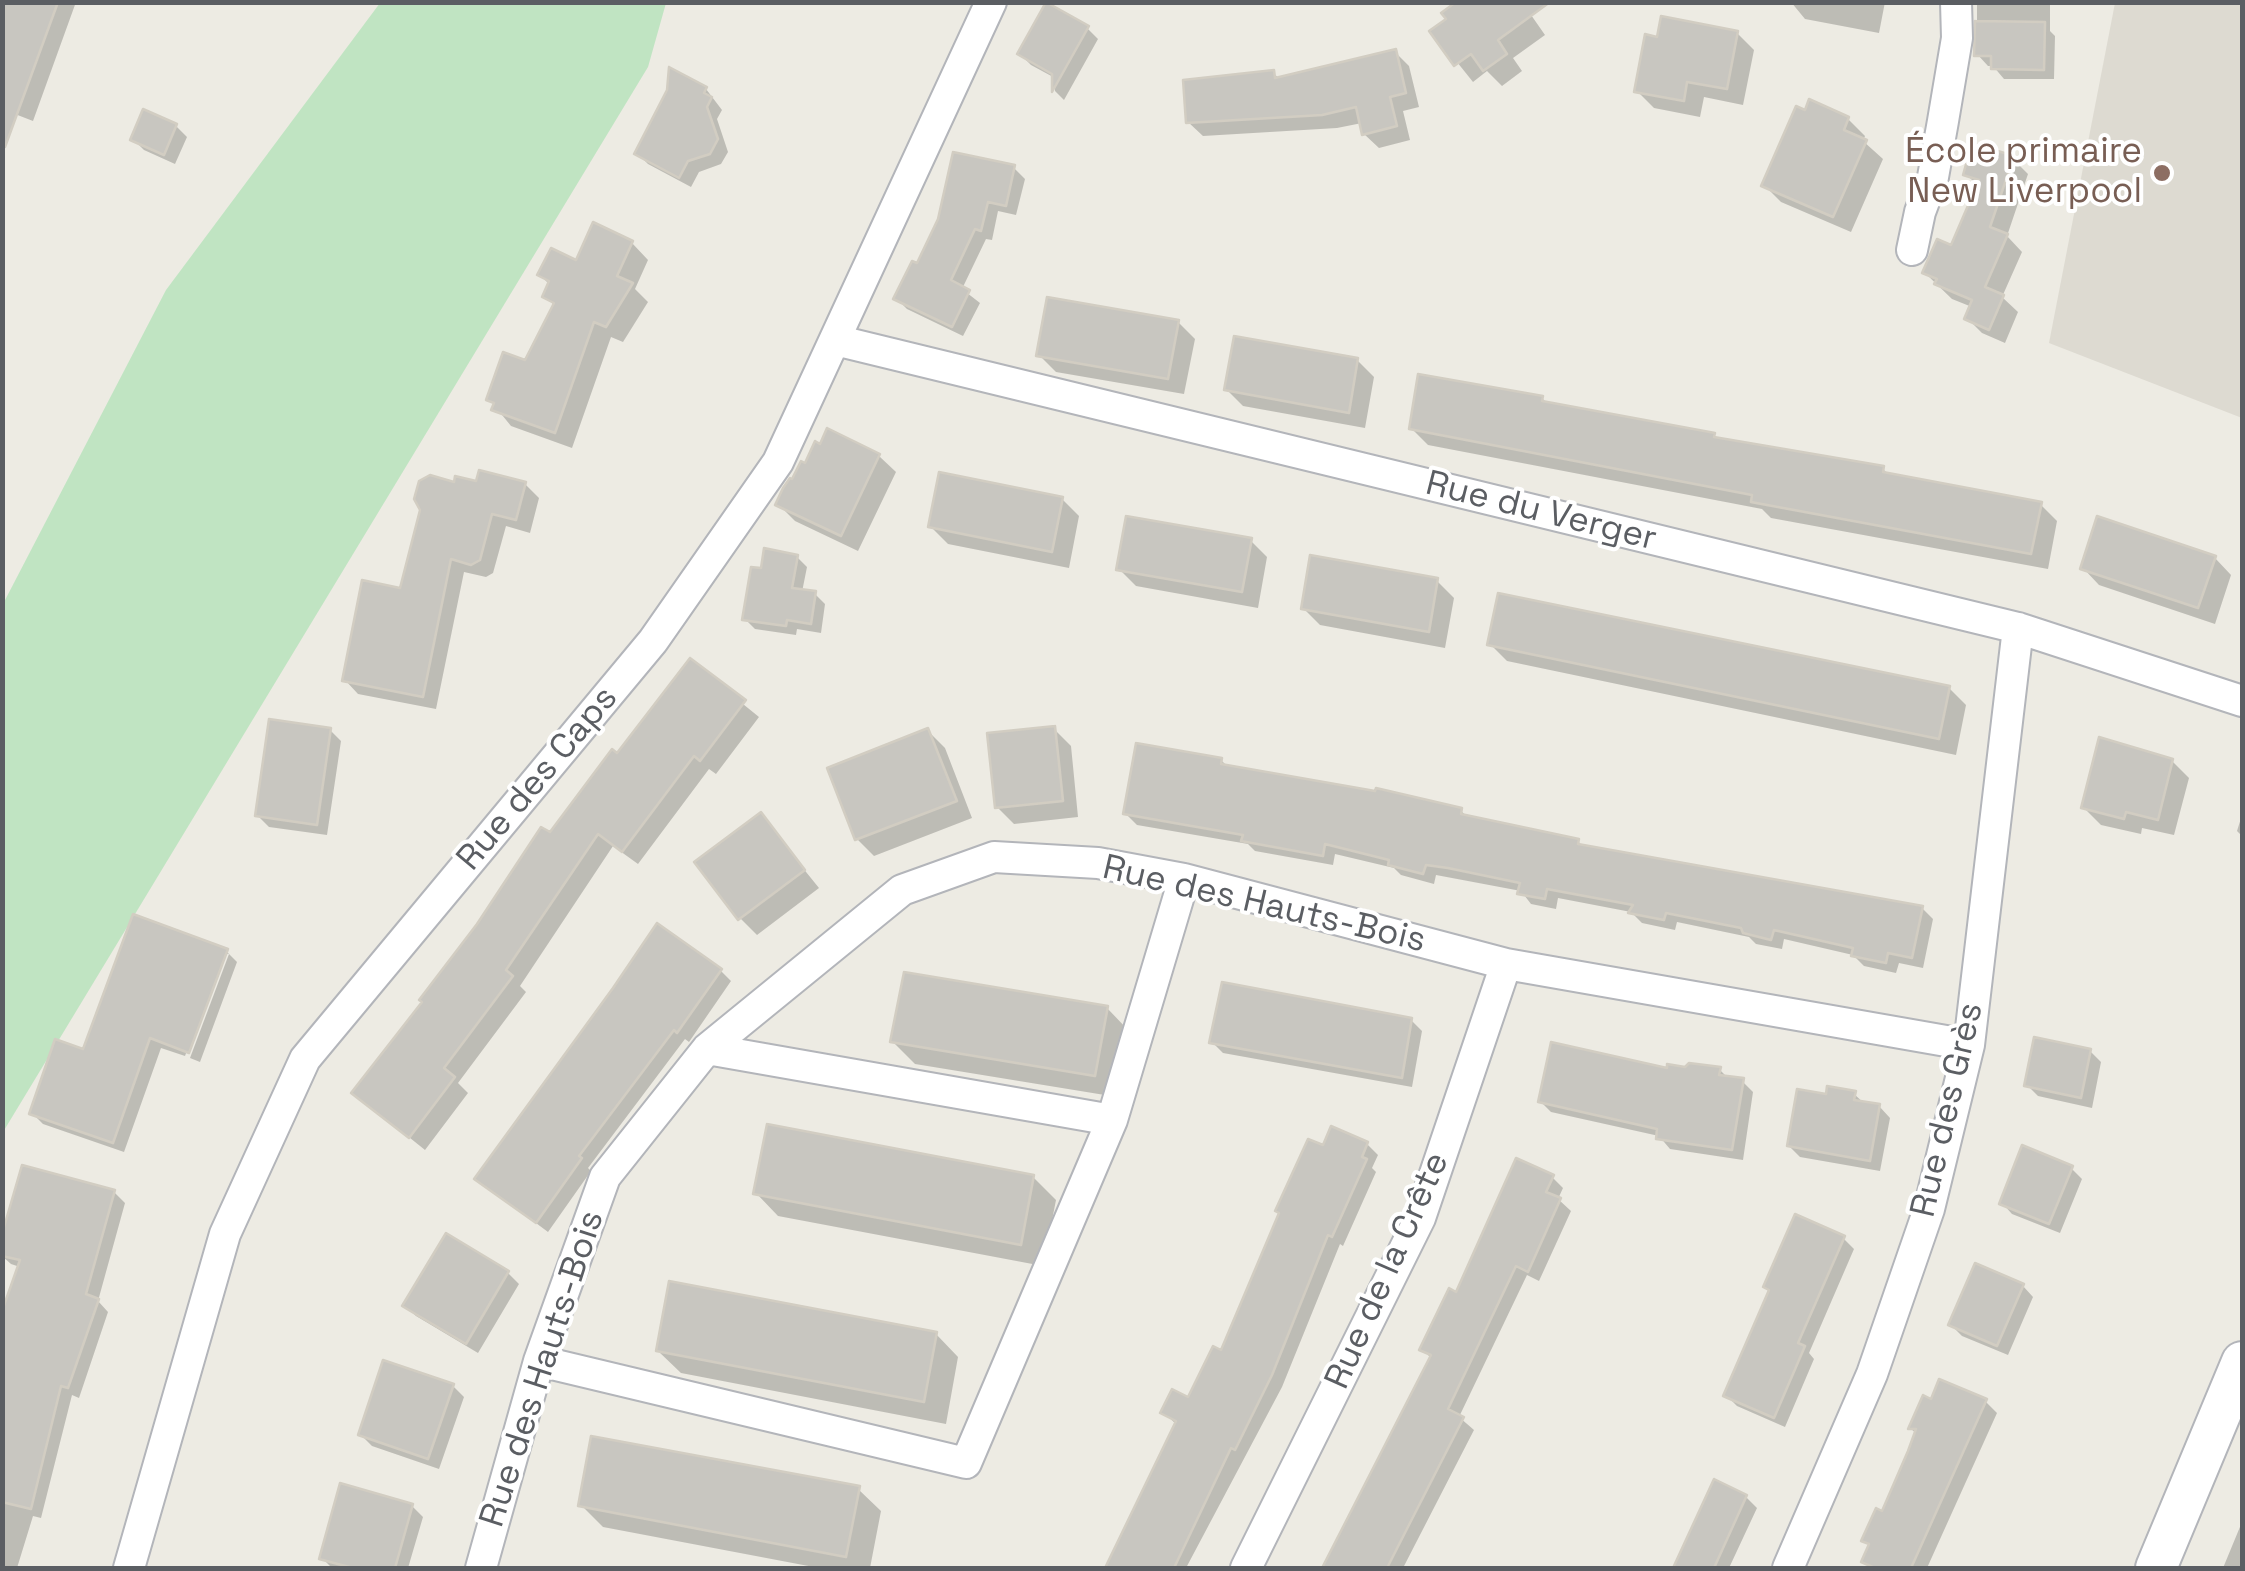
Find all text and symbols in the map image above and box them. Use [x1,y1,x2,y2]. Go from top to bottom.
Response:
place label: École primaire New Liverpool [1905,132,2142,214]
marker: École primaire New Liverpool [2151,162,2173,184]
street label: Rue du Verger [1421,463,1661,561]
street label: Rue des Caps [449,678,627,880]
street label: Rue des Hauts-Bois [1098,847,1430,963]
street label: Rue des Grès [1903,999,1993,1221]
street label: Rue de la Crête [1317,1146,1459,1396]
street label: Rue des Hauts-Bois [472,1205,614,1533]

